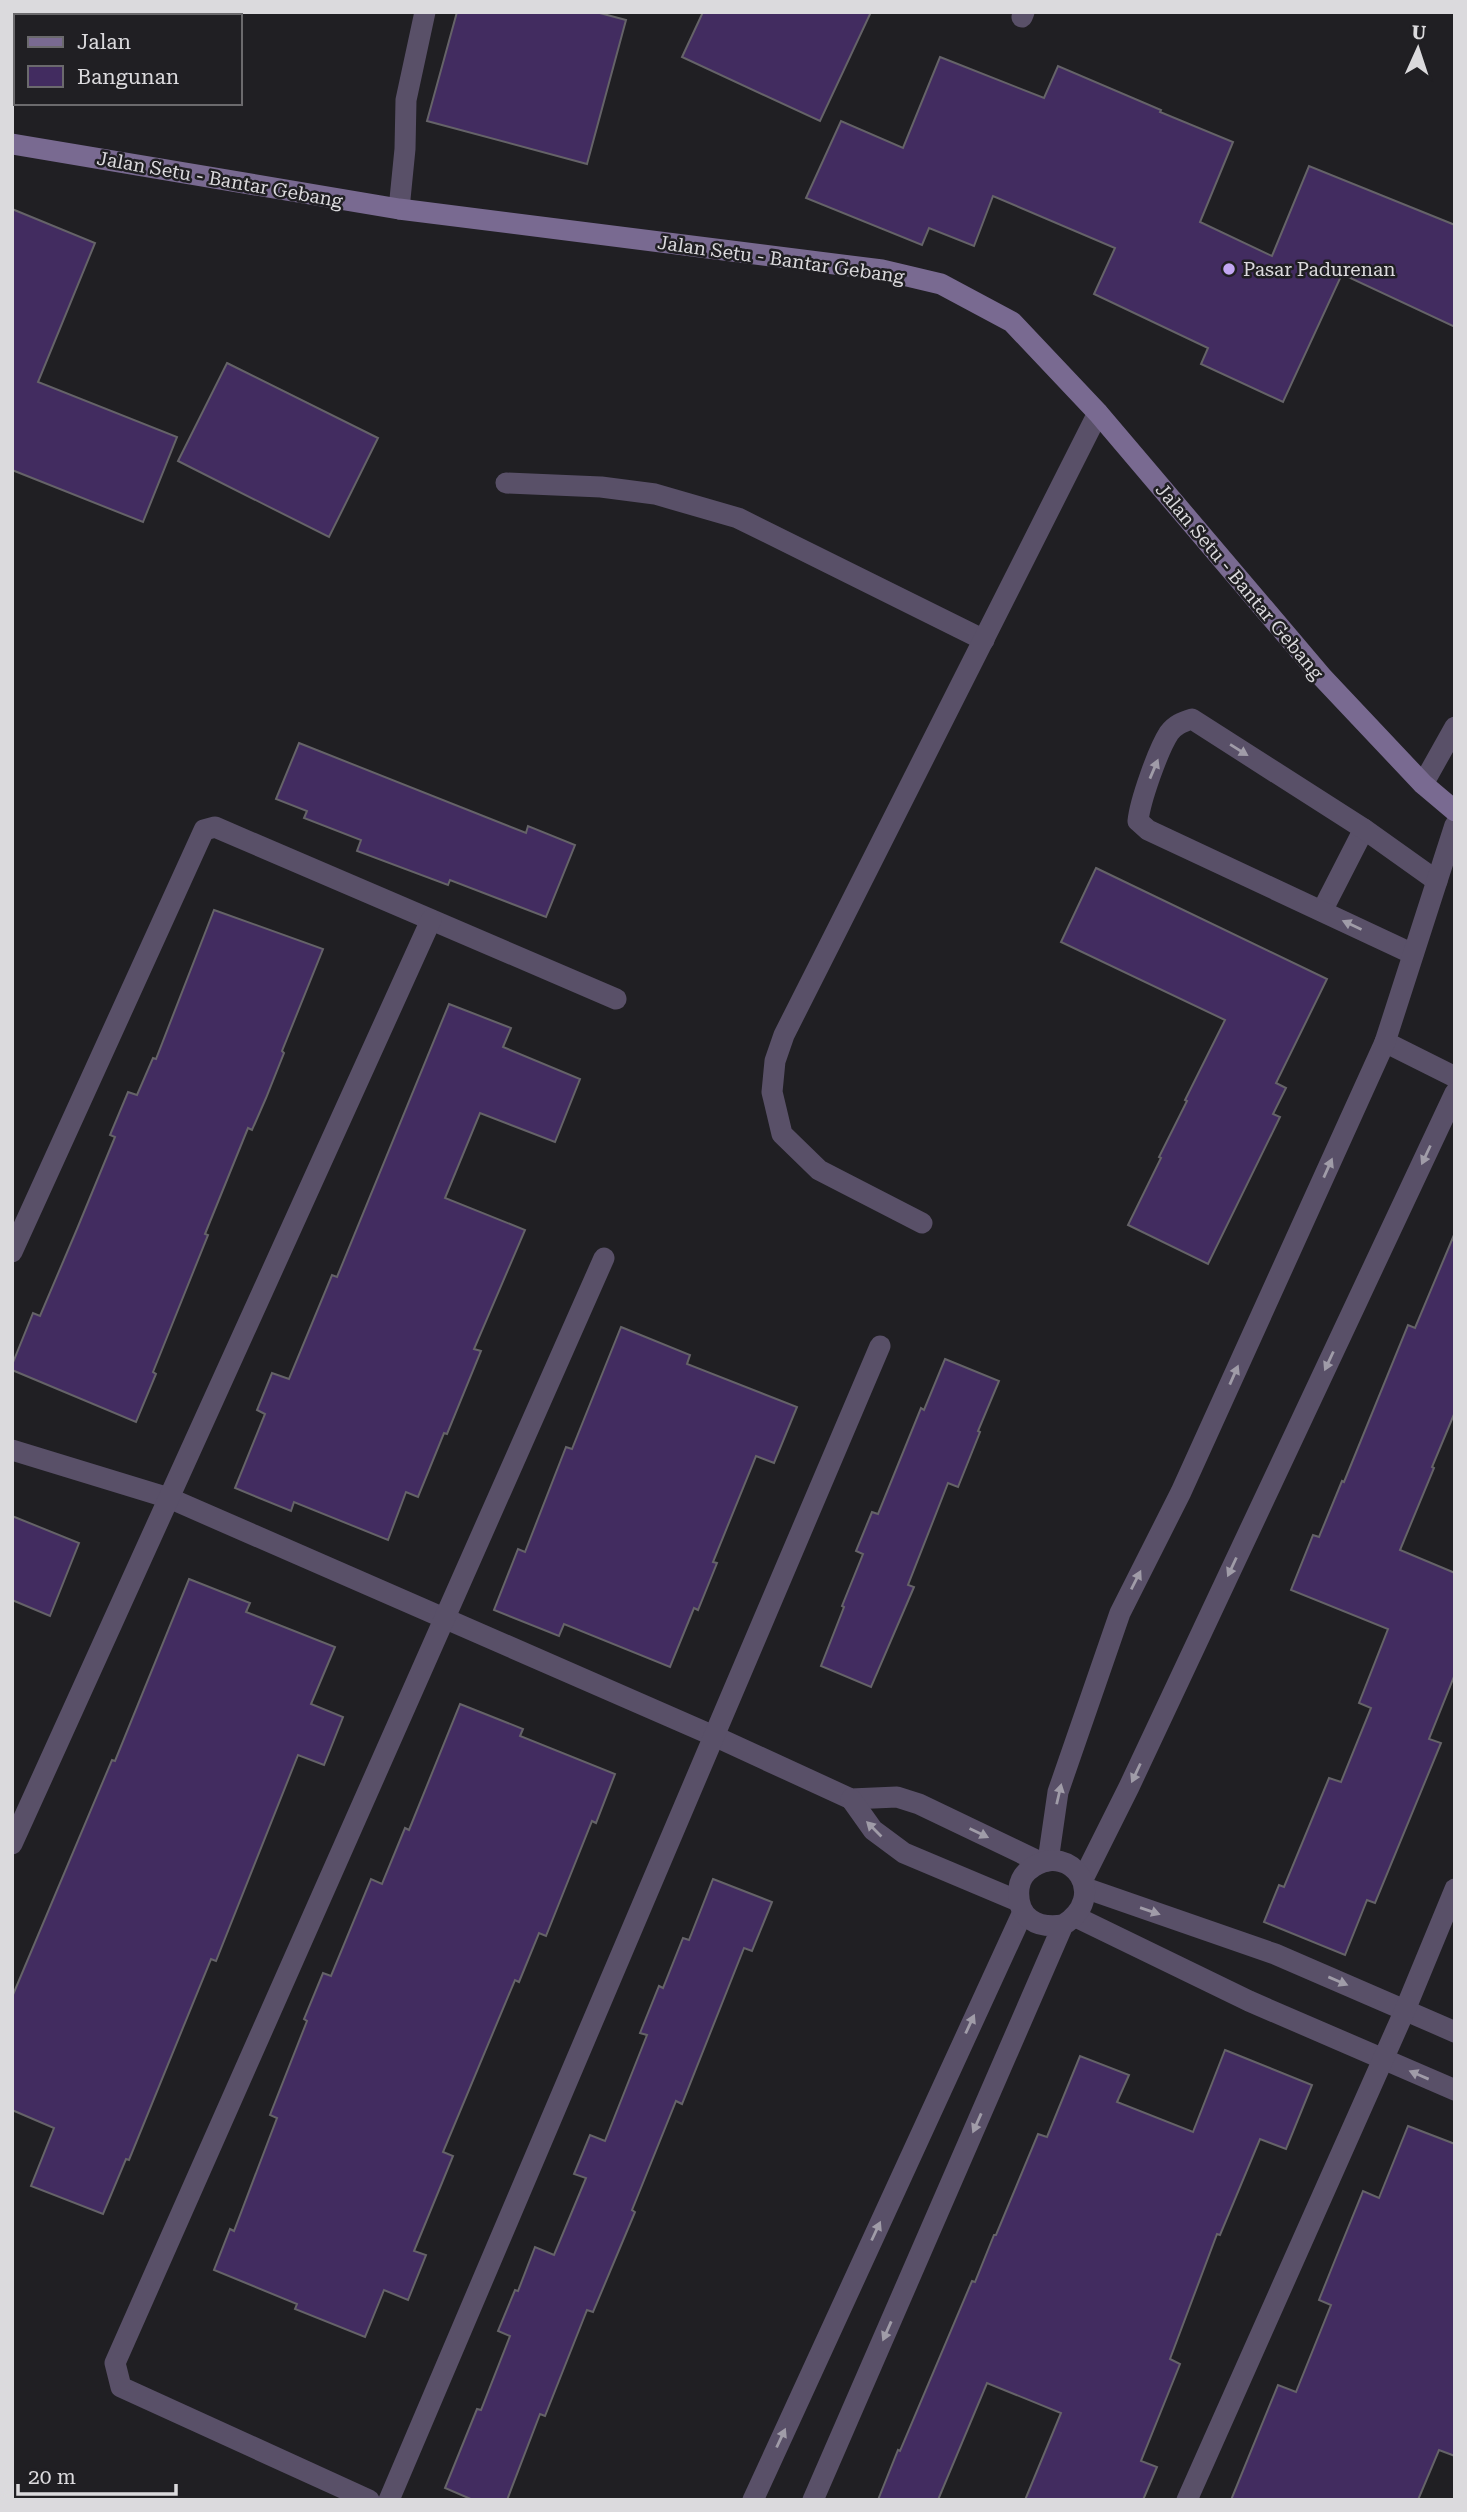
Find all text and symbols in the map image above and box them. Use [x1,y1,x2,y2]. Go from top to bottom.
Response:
legend [14,14,242,105]
north arrow [1383,14,1453,84]
text: U [1411,21,1427,44]
text: Jalan [77,30,132,54]
text: Bangunan [77,65,180,89]
street label: Jalan Setu - Bantar Gebang [95,147,345,212]
street label: Jalan Setu - Bantar Gebang [656,231,906,288]
place label: Pasar Padurenan [1243,258,1396,281]
marker: Pasar Padurenan [1221,261,1237,277]
street label: Jalan Setu - Bantar Gebang [1151,478,1329,684]
one-way arrow [1230,743,1249,756]
one-way arrow [1148,759,1160,779]
one-way arrow [1342,920,1362,931]
one-way arrow [1420,1145,1432,1165]
one-way arrow [1322,1158,1334,1178]
one-way arrow [1323,1351,1335,1371]
one-way arrow [1228,1365,1240,1385]
one-way arrow [1227,1557,1238,1577]
one-way arrow [1131,1570,1142,1590]
one-way arrow [1130,1762,1141,1783]
one-way arrow [1054,1783,1065,1805]
one-way arrow [867,1821,883,1838]
one-way arrow [969,1827,989,1839]
one-way arrow [1139,1906,1160,1917]
one-way arrow [1327,1976,1348,1987]
one-way arrow [964,2014,976,2034]
one-way arrow [1408,2069,1429,2080]
one-way arrow [972,2113,983,2134]
one-way arrow [870,2221,882,2241]
one-way arrow [881,2321,892,2342]
one-way arrow [775,2428,787,2448]
scale bar [18,2452,175,2496]
text: 20 m [28,2465,76,2489]

